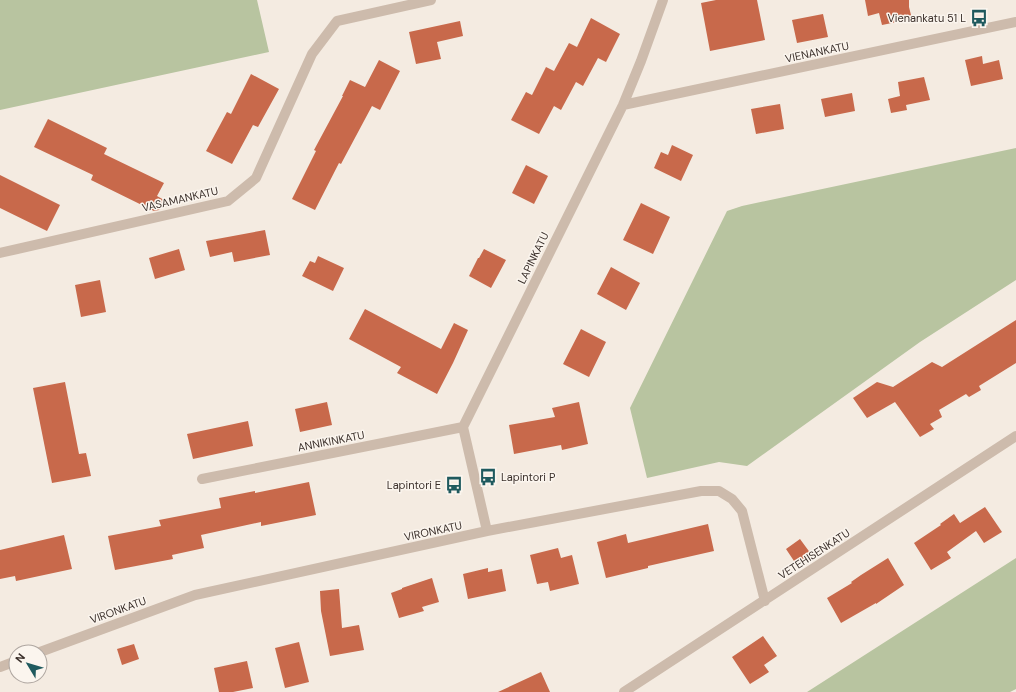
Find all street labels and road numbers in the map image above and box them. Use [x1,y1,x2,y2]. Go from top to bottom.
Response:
street label: VIENANKATU [784,38,850,66]
street label: VASAMANKATU [141,183,219,215]
street label: LAPINKATU [514,230,552,286]
street label: ANNIKINKATU [296,428,366,454]
street label: VIRONKATU [403,518,463,544]
street label: VETEHISENKATU [776,526,852,582]
street label: VIRONKATU [88,593,148,627]

